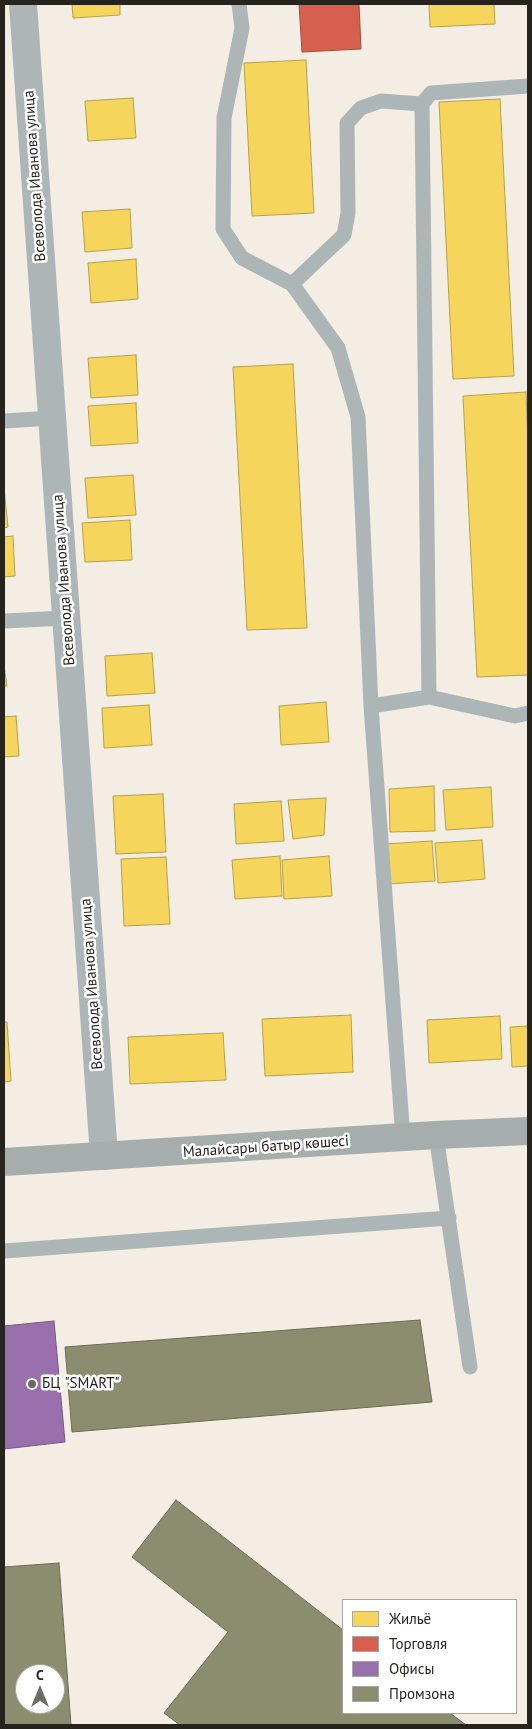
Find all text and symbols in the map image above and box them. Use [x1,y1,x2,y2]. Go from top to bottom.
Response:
street label: Всеволода Иванова улица [20,90,50,262]
street label: Всеволода Иванова улица [49,494,79,666]
street label: Всеволода Иванова улица [77,898,107,1070]
street label: Малайсары батыр көшесі [182,1132,350,1162]
place label: БЦ "SMART" [42,1375,120,1393]
marker: БЦ "SMART" [26,1378,38,1390]
legend [342,1599,517,1714]
text: Жильё [389,1609,431,1628]
text: Торговля [389,1634,447,1653]
text: Офисы [389,1659,434,1678]
north arrow [15,1664,65,1714]
text: С [36,1666,44,1684]
text: Промзона [389,1684,455,1703]

